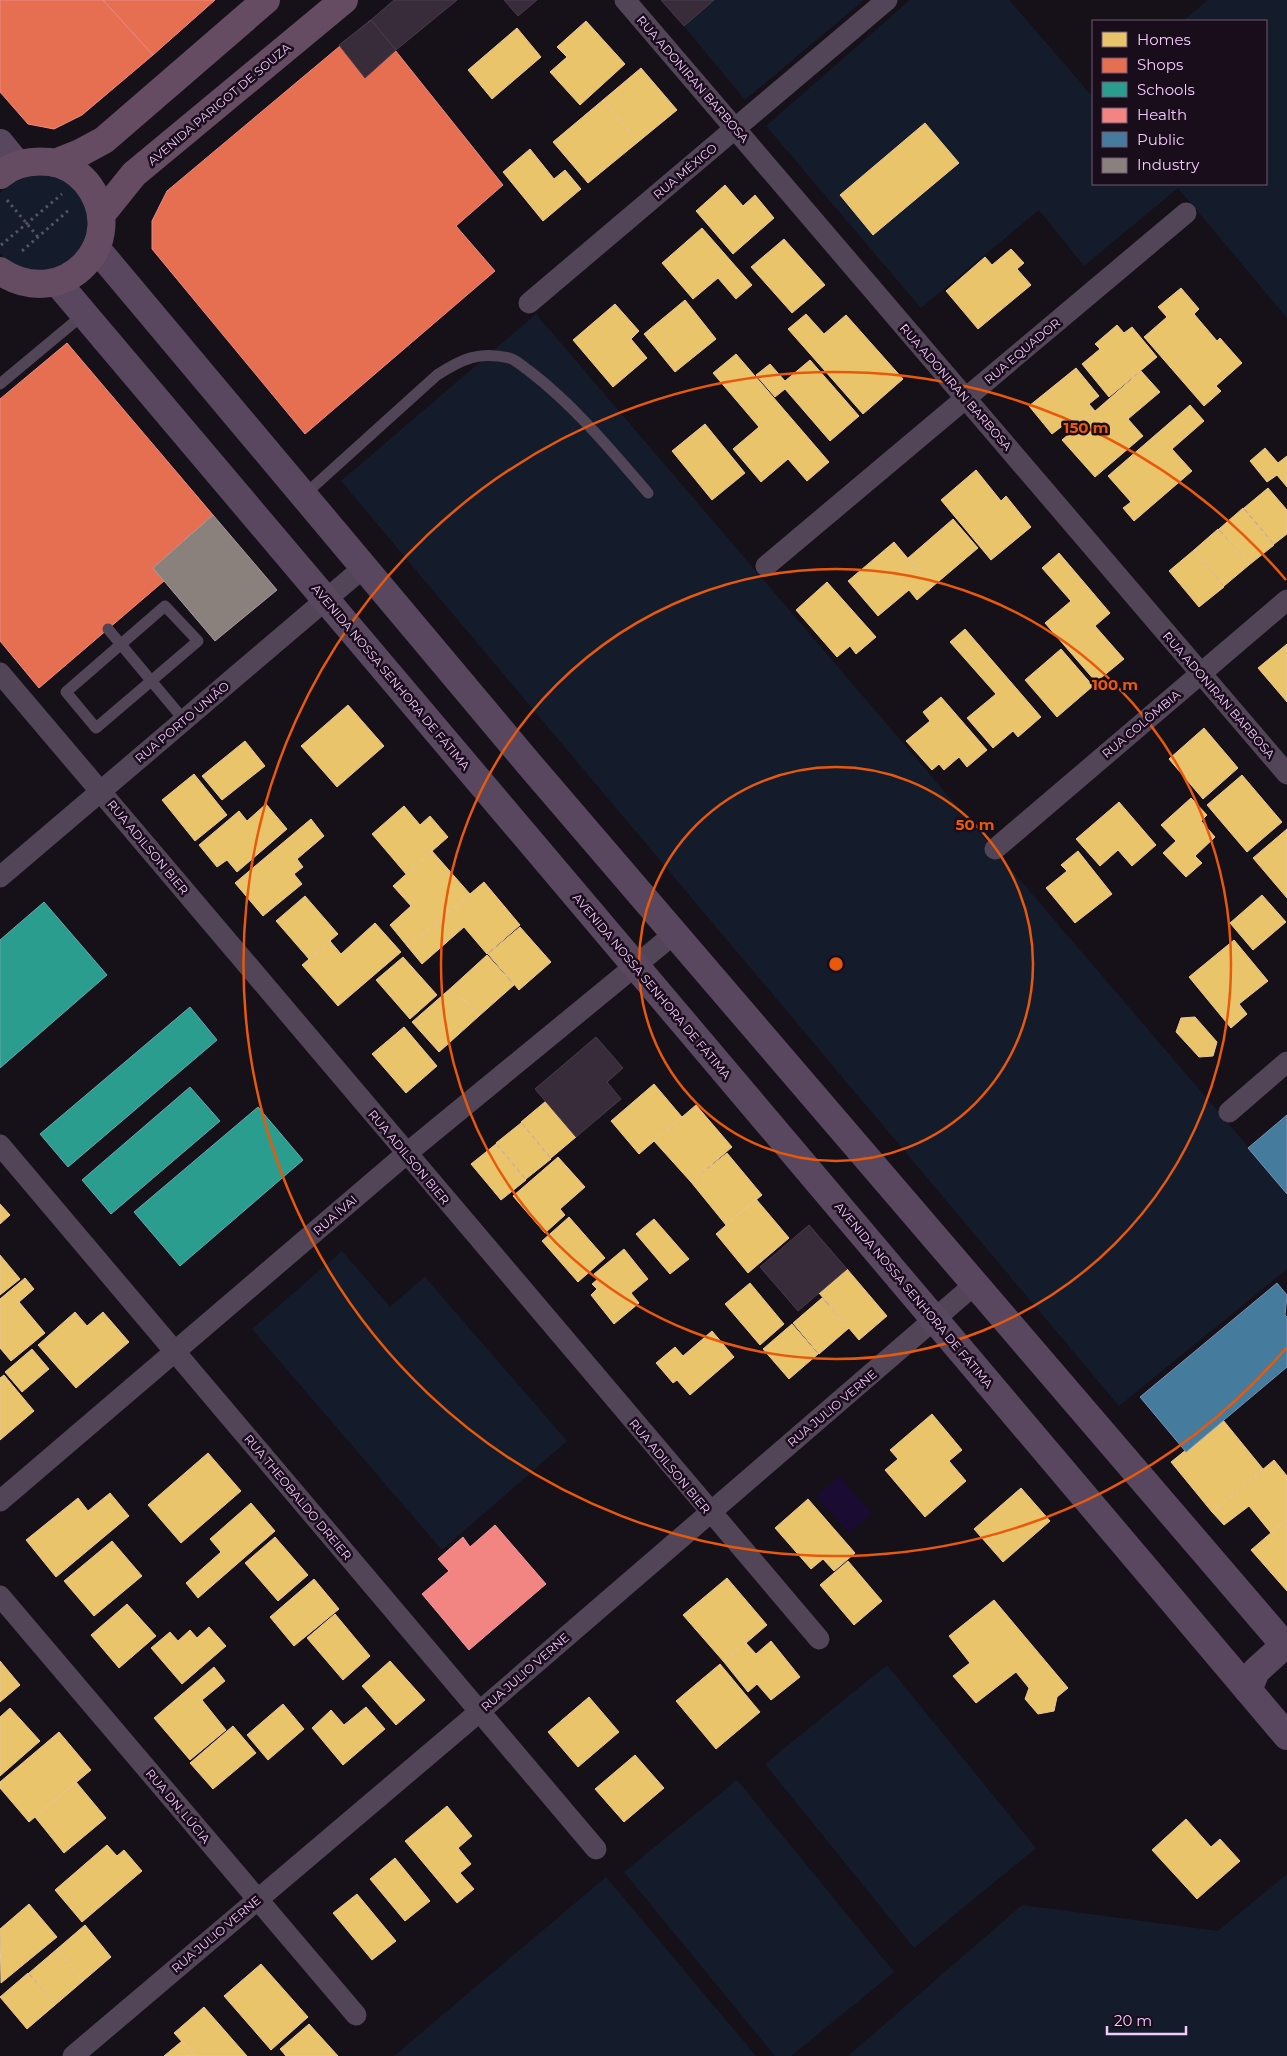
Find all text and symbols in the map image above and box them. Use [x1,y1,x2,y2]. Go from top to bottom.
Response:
street label: RUA ADONIRAN BARBOSA [634,12,752,146]
legend [1092,20,1267,185]
text: Homes [1137,30,1191,49]
street label: AVENIDA PARIGOT DE SOUZA [144,40,294,168]
text: Shops [1137,55,1183,74]
text: Schools [1137,80,1195,99]
text: Health [1137,105,1187,124]
text: Public [1137,130,1185,149]
street label: RUA MÉXICO [650,140,720,202]
text: Industry [1137,155,1200,174]
street label: RUA EQUADOR [981,315,1063,387]
street label: RUA ADONIRAN BARBOSA [897,320,1015,454]
text: 150 m [1064,418,1108,437]
street label: AVENIDA NOSSA SENHORA DE FÁTIMA [309,581,474,773]
street label: RUA ADONIRAN BARBOSA [1160,628,1278,762]
text: 100 m [1092,675,1138,694]
street label: RUA PORTO UNIÃO [132,678,232,766]
street label: RUA COLÔMBIA [1099,687,1184,761]
street label: RUA ADILSON BIER [104,797,192,897]
text: 50 m [955,815,995,834]
street label: AVENIDA NOSSA SENHORA DE FÁTIMA [570,890,735,1082]
centre of rings [827,955,845,973]
street label: RUA ADILSON BIER [365,1107,453,1207]
street label: RUA ÍVAI [310,1192,360,1238]
street label: AVENIDA NOSSA SENHORA DE FÁTIMA [832,1199,997,1391]
street label: RUA JULIO VERNE [784,1366,880,1450]
street label: RUA ADILSON BIER [626,1416,714,1516]
street label: RUA THEOBALDO DREIER [241,1431,355,1563]
street label: RUA JULIO VERNE [478,1630,572,1714]
street label: RUA DN. LÚCIA [143,1766,214,1846]
street label: RUA JULIO VERNE [168,1892,264,1976]
scale bar [1107,2004,1186,2036]
text: 20 m [1114,2011,1152,2030]

